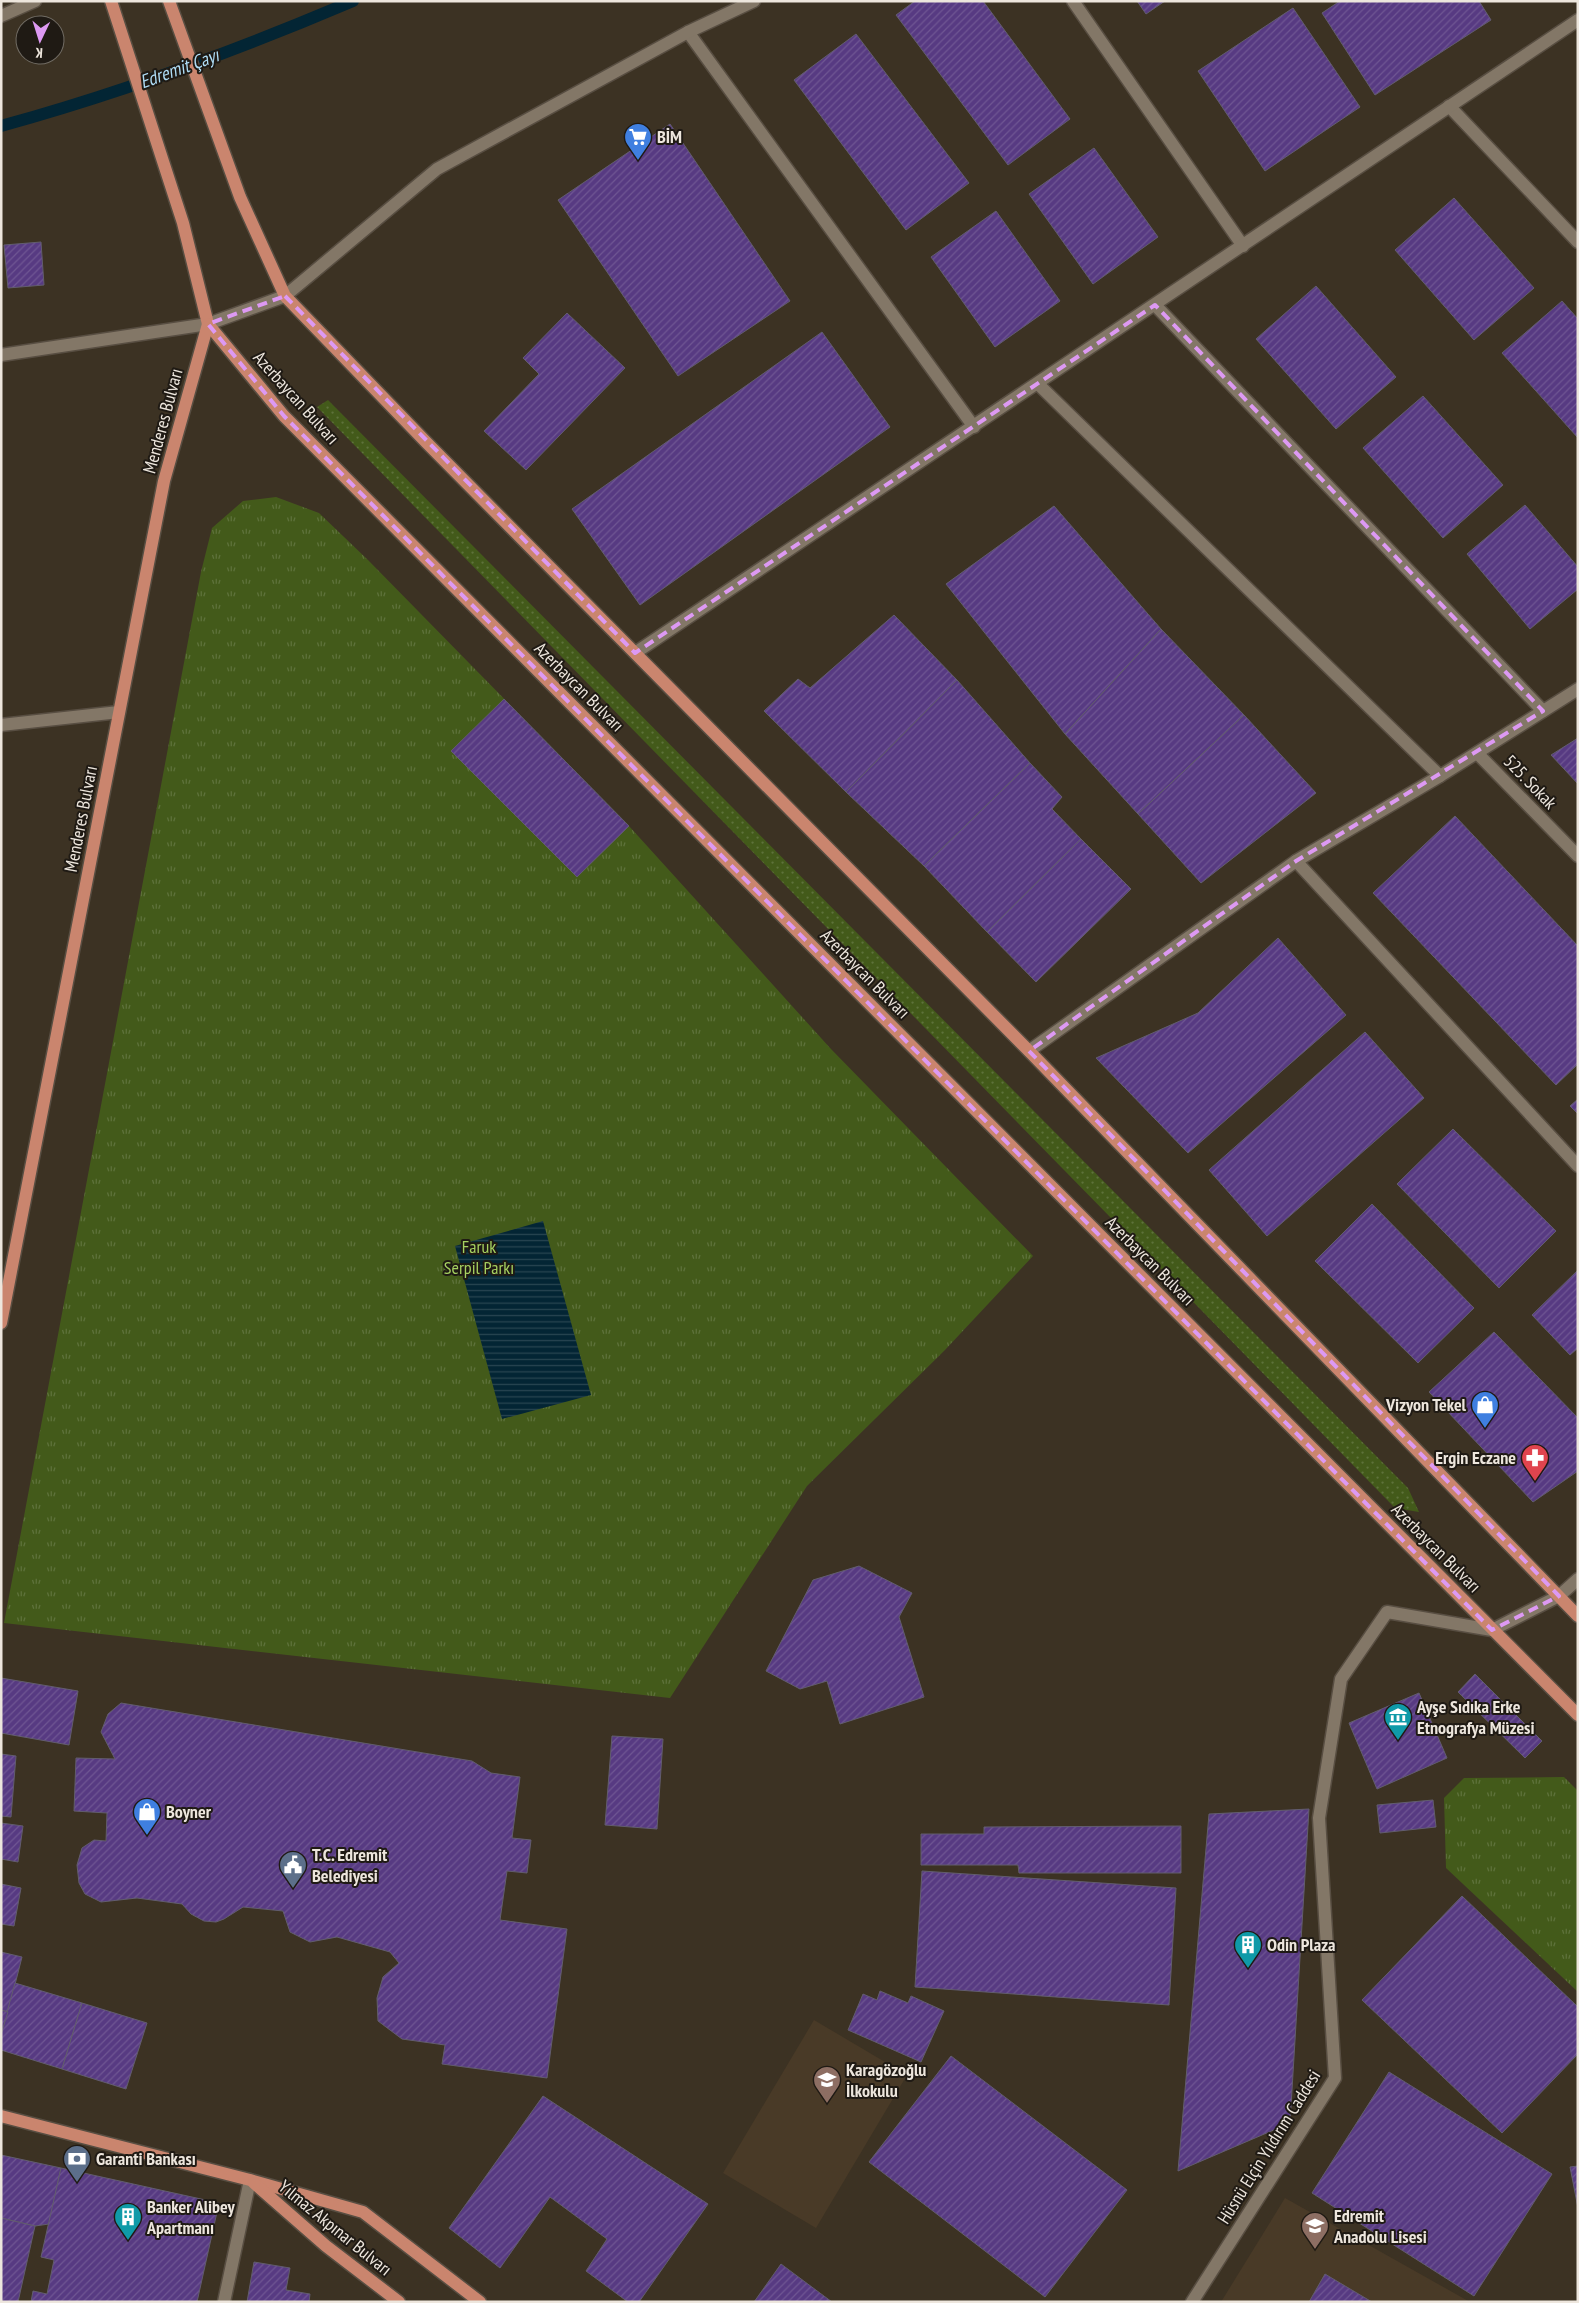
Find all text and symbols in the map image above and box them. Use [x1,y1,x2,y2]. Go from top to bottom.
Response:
north arrow [15,15,65,65]
water label: Edremit Çayı [136,42,224,93]
text: K [34,44,43,62]
supermarket icon: BİM [623,122,653,161]
place label: BİM [657,125,682,148]
street label: Azerbaycan Bulvarı [249,346,344,449]
street label: Menderes Bulvarı [137,366,188,476]
street label: Azerbaycan Bulvarı [530,637,629,736]
street label: 525. Sokak [1499,750,1562,814]
street label: Menderes Bulvarı [59,764,102,874]
street label: Azerbaycan Bulvarı [816,924,915,1023]
street label: Azerbaycan Bulvarı [1101,1211,1200,1310]
park label: Faruk Serpil Parkı [444,1235,514,1279]
shop icon: Vizyon Tekel [1470,1390,1500,1429]
place label: Vizyon Tekel [1385,1393,1467,1416]
pharmacy icon: Ergin Eczane [1520,1443,1550,1482]
place label: Ergin Eczane [1435,1446,1516,1469]
street label: Azerbaycan Bulvarı [1387,1498,1486,1597]
place label: Ayşe Sıdıka Erke Etnografya Müzesi [1416,1695,1534,1739]
museum icon: Ayşe Sıdıka Erke Etnografya Müzesi [1383,1702,1413,1741]
shop icon: Boyner [132,1797,162,1836]
place label: Boyner [166,1800,212,1823]
place label: T.C. Edremit Belediyesi [312,1843,388,1887]
public building icon: T.C. Edremit Belediyesi [278,1850,308,1889]
building icon: Odin Plaza [1233,1930,1263,1969]
place label: Odin Plaza [1267,1933,1335,1956]
place label: Karagözoğlu İlkokulu [846,2058,926,2102]
school or university icon: Karagözoğlu İlkokulu [812,2065,842,2104]
street label: Hüsnü Elçin Yıldırım Caddesi [1212,2066,1325,2228]
bank icon: Garanti Bankası [62,2144,92,2183]
place label: Garanti Bankası [96,2147,196,2170]
street label: Yılmaz Akpınar Bulvarı [274,2175,397,2280]
place label: Banker Alibey Apartmanı [146,2195,236,2239]
building icon: Banker Alibey Apartmanı [113,2202,143,2241]
place label: Edremit Anadolu Lisesi [1333,2204,1427,2248]
school or university icon: Edremit Anadolu Lisesi [1300,2211,1330,2250]

